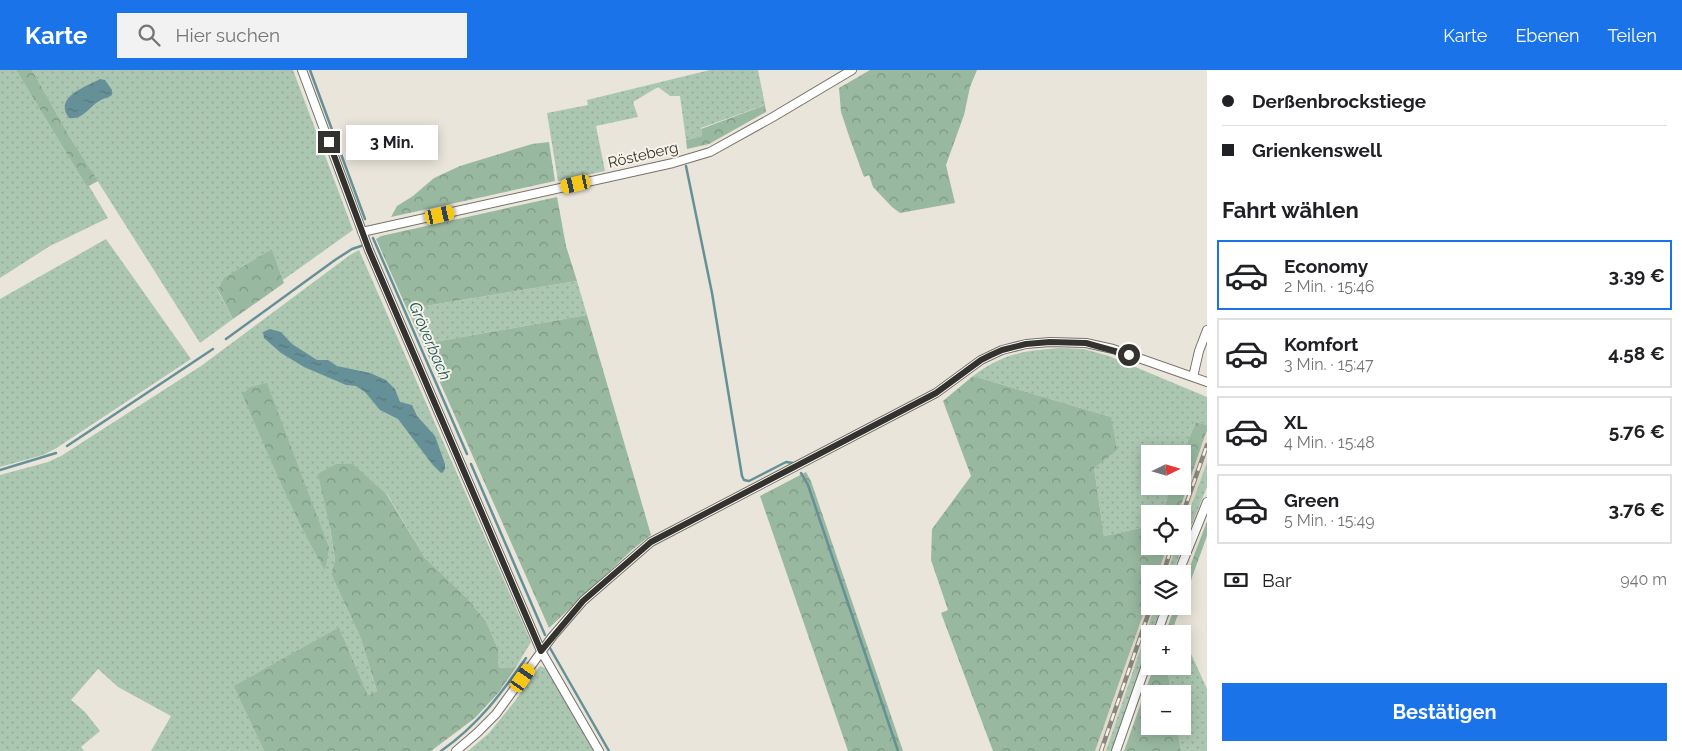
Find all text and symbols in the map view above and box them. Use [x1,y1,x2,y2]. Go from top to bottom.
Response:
search box [117,13,467,58]
text: Karte [25,21,87,50]
icon: search [135,21,163,49]
text: Hier suchen [175,24,280,46]
text: Karte [1443,25,1487,46]
text: Ebenen [1515,25,1580,46]
text: Teilen [1608,25,1657,46]
text: Derßenbrockstiege [1252,90,1426,112]
callout: 3 Min. [346,124,439,160]
route end [318,131,340,153]
text: 3 Min. [370,133,414,152]
street label: Rösteberg [606,138,680,172]
text: Grienkenswell [1252,139,1382,161]
car [559,173,592,195]
text: Fahrt wählen [1222,197,1359,223]
car [423,204,456,226]
icon: car [1224,253,1269,298]
text: Economy [1284,255,1368,277]
text: 3.39 € [1609,264,1665,286]
text: 2 Min. · 15:46 [1284,277,1374,296]
water label: Gröverbach [405,299,455,383]
icon: car [1224,331,1269,376]
text: Komfort [1284,333,1358,355]
text: 4.58 € [1608,342,1665,364]
route start [1118,344,1140,366]
text: 3 Min. · 15:47 [1284,355,1373,374]
icon: car [1224,409,1269,454]
text: XL [1284,411,1307,433]
text: 5.76 € [1609,420,1665,442]
text: 4 Min. · 15:48 [1284,433,1375,452]
north arrow [1141,445,1191,495]
map controls [1141,445,1191,735]
icon: car [1224,487,1269,532]
text: Green [1284,489,1339,511]
text: 3.76 € [1609,498,1665,520]
button: locate [1141,505,1191,555]
text: 5 Min. · 15:49 [1284,511,1375,530]
button: layers [1141,565,1191,615]
icon: cash [1222,566,1250,594]
text: Bar [1262,569,1292,591]
text: 940 m [1620,570,1667,589]
button: + [1141,625,1191,675]
car [508,661,537,695]
button: Bestätigen [1222,683,1667,741]
button: − [1141,685,1191,735]

